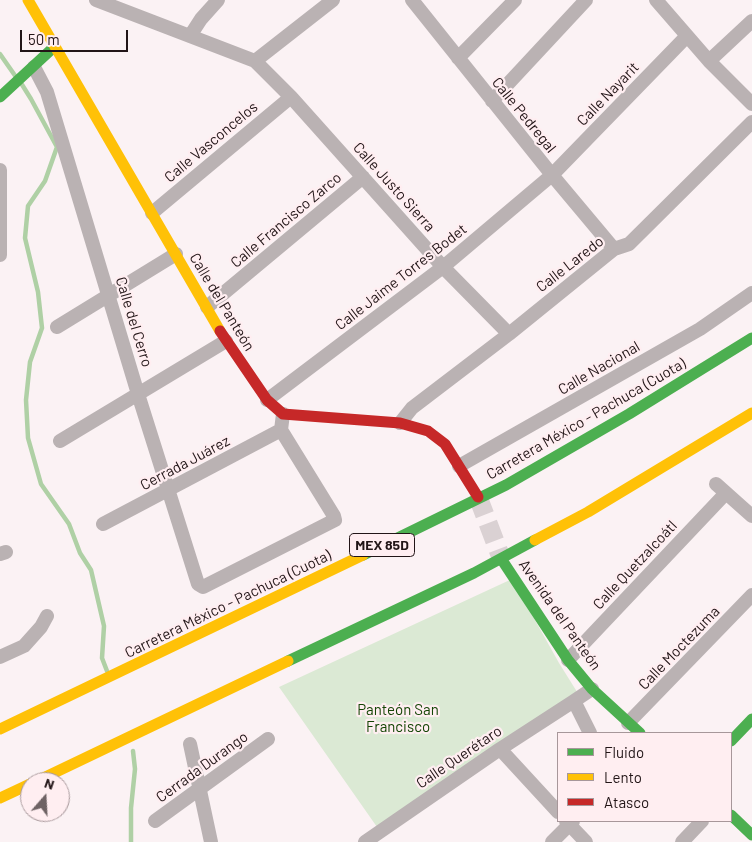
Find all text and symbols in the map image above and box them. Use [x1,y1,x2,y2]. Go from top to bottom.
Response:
scale bar [22,20,130,52]
text: 50 m [28,30,60,48]
street label: Calle Nayarit [573,58,643,130]
street label: Calle Pedregal [488,74,560,156]
street label: Calle Vasconcelos [161,98,261,186]
street label: Calle Justo Sierra [349,139,439,235]
street label: Calle Francisco Zarco [227,168,345,272]
street label: Calle Jaime Torres Bodet [332,220,470,334]
street label: Calle Laredo [533,232,607,296]
street label: Calle del Panteón [186,250,258,354]
street label: Calle del Cerro [112,275,156,369]
street label: Calle Nacional [555,337,643,399]
street label: Carretera México - Pachuca (Cuota) [483,354,689,484]
street label: Cerrada Juárez [137,432,233,494]
street label: Calle Quetzalcoátl [589,517,681,613]
road number: MEX 85D [350,534,414,556]
street label: Carretera México - Pachuca (Cuota) [122,546,334,662]
street label: Avenida del Panteón [515,556,605,674]
street label: Calle Moctezuma [635,602,723,694]
park label: Panteón San Francisco [357,701,439,736]
street label: Calle Querétaro [413,722,505,792]
street label: Cerrada Durango [153,728,251,806]
legend [557,732,732,822]
text: Fluido [604,743,644,761]
text: Lento [604,768,642,786]
north arrow [20,772,70,822]
text: N [43,774,57,793]
text: Atasco [604,793,649,811]

